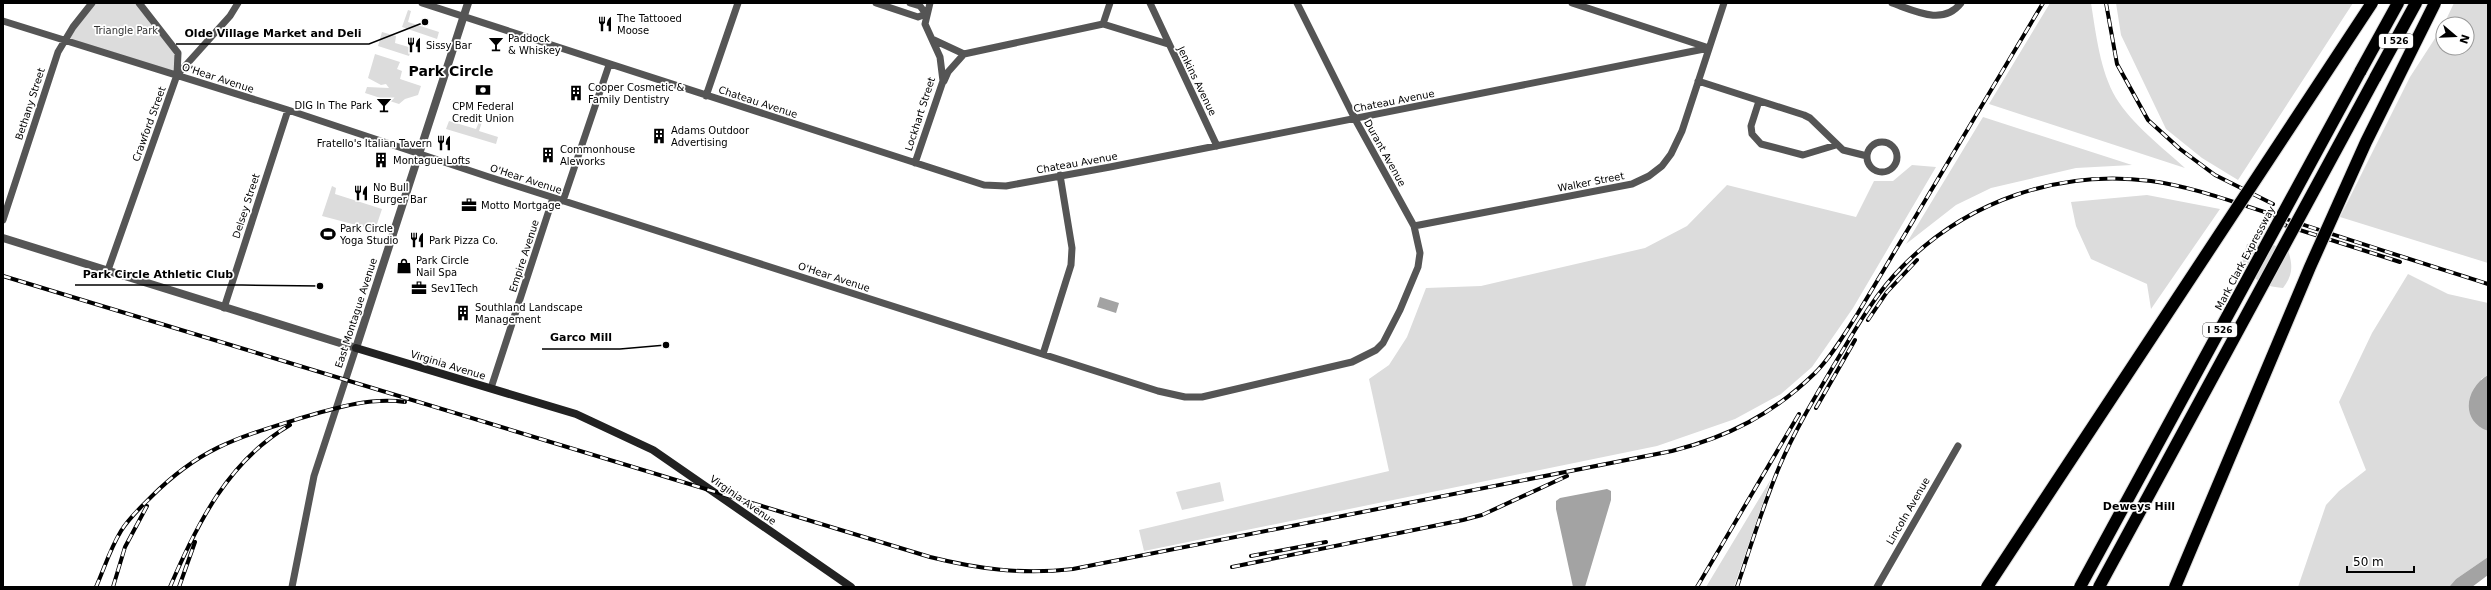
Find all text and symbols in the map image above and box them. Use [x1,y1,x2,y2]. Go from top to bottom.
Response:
place label: The Tattooed Moose [616,13,682,36]
restaurant icon: The Tattooed Moose [596,15,614,33]
north arrow [2435,16,2475,56]
callout: Olde Village Market and Deli [176,21,369,44]
park label: Triangle Park [93,25,158,36]
text: Olde Village Market and Deli [185,27,361,40]
place label: Paddock & Whiskey [508,33,561,56]
text: N [2456,33,2472,46]
road number: I 526 [2379,34,2413,48]
bar icon: Paddock & Whiskey [487,35,505,53]
restaurant icon: Sissy Bar [405,36,423,54]
place label: Sissy Bar [426,40,473,51]
street label: Jenkins Avenue [1175,44,1219,118]
street label: O'Hear Avenue [181,61,255,95]
district label: Park Circle [409,63,494,79]
street label: Bethany Street [13,66,47,141]
street label: Lockhart Street [903,76,937,152]
bank icon: CPM Federal Credit Union [474,81,492,99]
place label: Cooper Cosmetic & Family Dentistry [588,82,685,105]
building icon: Cooper Cosmetic & Family Dentistry [567,84,585,102]
street label: Chateau Avenue [717,84,799,120]
street label: Crawford Street [130,85,168,163]
street label: Chateau Avenue [1353,88,1435,114]
bar icon: DIG In The Park [375,96,393,114]
place label: DIG In The Park [295,100,372,111]
place label: CPM Federal Credit Union [452,101,514,124]
street label: Durant Avenue [1362,118,1408,188]
place label: Adams Outdoor Advertising [671,125,750,148]
building icon: Adams Outdoor Advertising [650,127,668,145]
restaurant icon: Fratello's Italian Tavern [435,134,453,152]
place label: Fratello's Italian Tavern [317,138,432,149]
place label: Commonhouse Aleworks [560,144,635,167]
building icon: Commonhouse Aleworks [539,146,557,164]
street label: Chateau Avenue [1036,150,1118,176]
building icon: Montague Lofts [372,151,390,169]
place label: Montague Lofts [393,155,470,166]
street label: O'Hear Avenue [489,162,563,196]
street label: Walker Street [1557,170,1625,194]
street label: Delsey Street [230,172,262,240]
place label: No Bull Burger Bar [373,182,428,205]
restaurant icon: No Bull Burger Bar [352,184,370,202]
office icon: Motto Mortgage [460,196,478,214]
place label: Motto Mortgage [481,200,561,211]
street label: Mark Clark Expressway [2213,204,2277,312]
street label: Empire Avenue [507,218,541,294]
place label: Park Circle Yoga Studio [339,223,398,246]
sports icon: Park Circle Yoga Studio [319,225,337,243]
restaurant icon: Park Pizza Co. [408,231,426,249]
place label: Park Pizza Co. [429,235,498,246]
place label: Park Circle Nail Spa [416,255,469,278]
street label: East Montague Avenue [333,257,379,369]
shop icon: Park Circle Nail Spa [395,257,413,275]
street label: O'Hear Avenue [797,260,871,294]
callout: Park Circle Athletic Club [75,262,242,285]
text: Park Circle Athletic Club [83,268,233,281]
office icon: Sev1Tech [410,279,428,297]
place label: Sev1Tech [431,283,478,294]
place label: Southland Landscape Management [475,302,583,325]
building icon: Southland Landscape Management [454,304,472,322]
road number: I 526 [2203,323,2237,337]
callout: Garco Mill [542,326,620,349]
text: Garco Mill [550,331,612,344]
street label: Virginia Avenue [409,348,487,382]
street label: Virginia Avenue [708,473,778,527]
street label: Lincoln Avenue [1884,475,1932,547]
district label: Deweys Hill [2103,500,2175,513]
scale bar [2347,548,2414,574]
text: 50 m [2353,555,2384,569]

